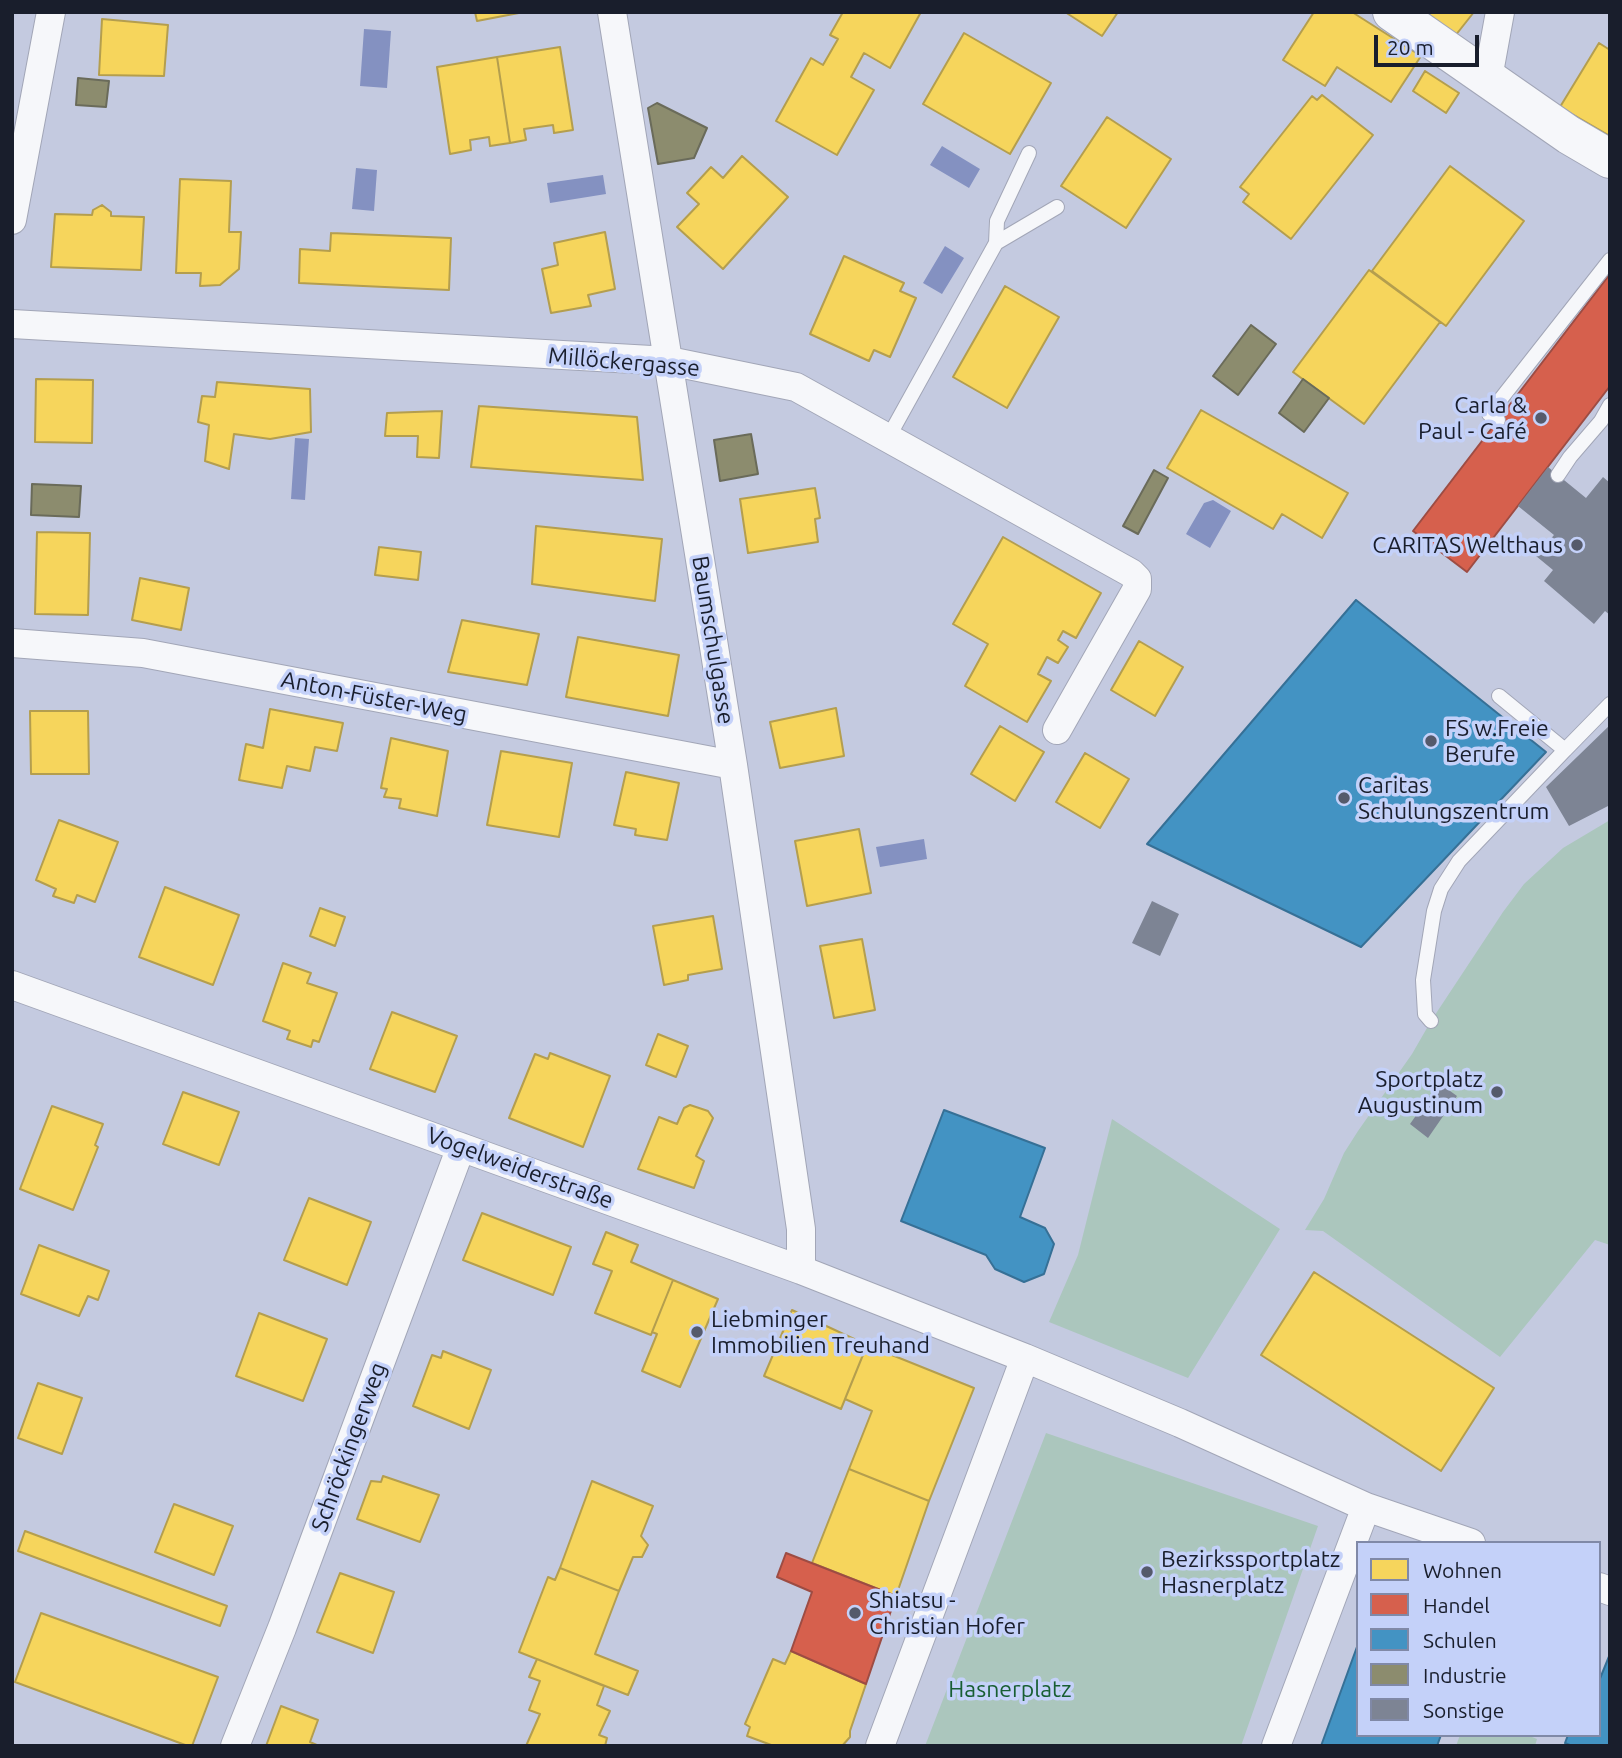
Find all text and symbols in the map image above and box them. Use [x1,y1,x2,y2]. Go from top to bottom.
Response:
scale bar [1377,21,1482,65]
text: 20 m [1387,35,1434,59]
street label: Millöckergasse [547,342,701,382]
place label: Carla & Paul - Café [1418,391,1527,445]
marker: Carla & Paul - Café [1533,410,1549,426]
place label: CARITAS Welthaus [1372,531,1563,559]
marker: CARITAS Welthaus [1569,537,1585,553]
street label: Baumschulgasse [686,554,740,726]
street label: Anton-Füster-Weg [279,665,469,729]
place label: FS w.Freie Berufe [1445,714,1549,768]
marker: FS w.Freie Berufe [1423,733,1439,749]
place label: Caritas Schulungszentrum [1358,771,1549,825]
marker: Caritas Schulungszentrum [1336,790,1352,806]
place label: Sportplatz Augustinum [1358,1065,1483,1119]
marker: Sportplatz Augustinum [1489,1084,1505,1100]
street label: Vogelweiderstraße [423,1121,617,1215]
place label: Liebminger Immobilien Treuhand [711,1305,930,1359]
marker: Liebminger Immobilien Treuhand [689,1324,705,1340]
street label: Schröckingerweg [306,1359,392,1535]
legend [1356,1541,1601,1737]
place label: Bezirkssportplatz Hasnerplatz [1161,1545,1340,1599]
text: Wohnen [1423,1558,1502,1582]
marker: Bezirkssportplatz Hasnerplatz [1139,1564,1155,1580]
place label: Shiatsu - Christian Hofer [869,1586,1025,1640]
text: Handel [1423,1593,1490,1617]
marker: Shiatsu - Christian Hofer [847,1605,863,1621]
text: Schulen [1423,1628,1497,1652]
text: Industrie [1423,1663,1507,1687]
park label: Hasnerplatz [948,1675,1072,1703]
text: Sonstige [1423,1698,1504,1722]

